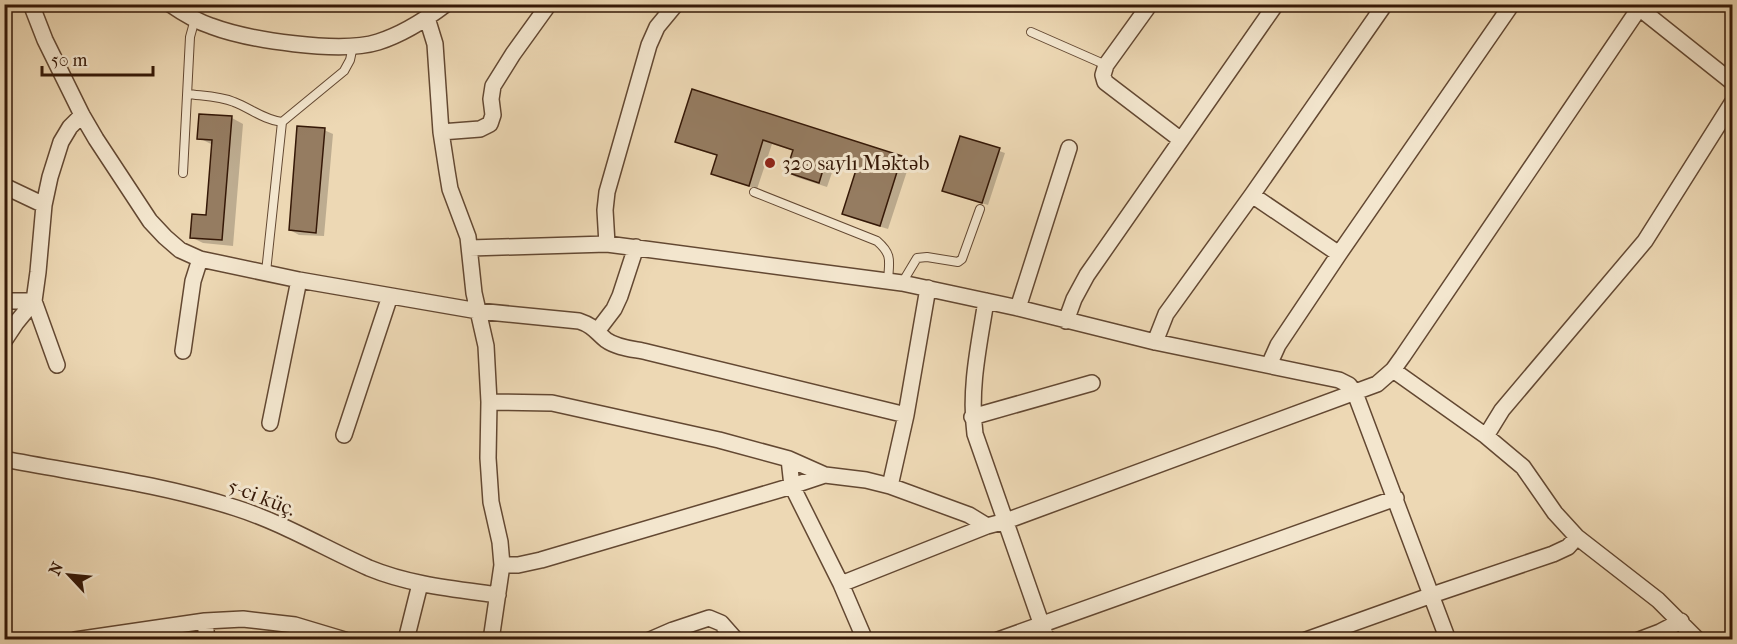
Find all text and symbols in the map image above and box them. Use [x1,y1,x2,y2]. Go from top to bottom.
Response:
scale bar [42,39,153,77]
text: 50 m [51,50,88,71]
place label: 320 saylı Məktəb [782,151,929,175]
marker: 320 saylı Məktəb [763,156,777,170]
street label: 5-ci küç. [225,473,299,521]
north arrow [39,545,99,605]
text: N [45,558,68,578]

